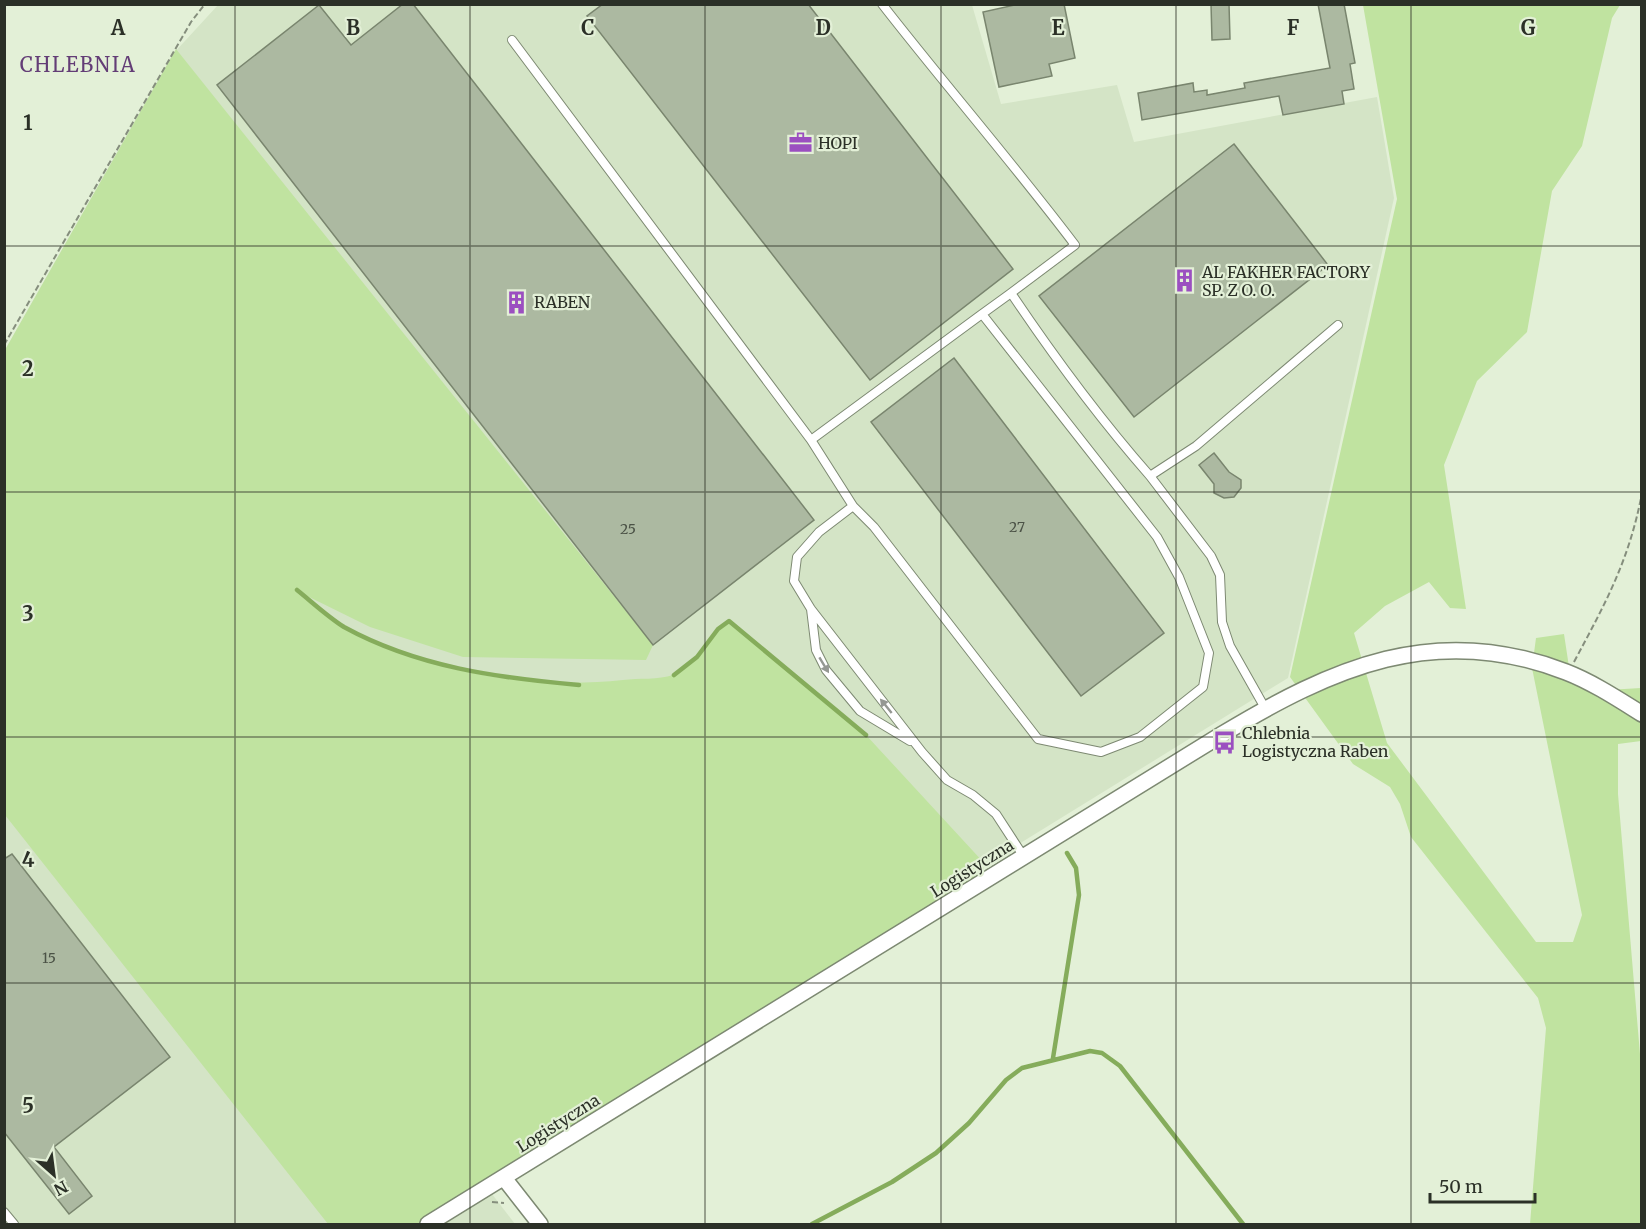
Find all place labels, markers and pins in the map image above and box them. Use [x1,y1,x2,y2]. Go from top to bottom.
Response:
office icon: HOPI [787,130,813,156]
place label: HOPI [818,133,858,153]
place label: AL FAKHER FACTORY SP. Z O. O. [1201,262,1371,300]
building icon: AL FAKHER FACTORY SP. Z O. O. [1171,268,1197,294]
building icon: RABEN [503,289,529,315]
place label: RABEN [534,292,591,312]
place label: Chlebnia Logistyczna Raben [1242,723,1389,761]
bus stop icon: Chlebnia Logistyczna Raben [1211,729,1237,755]

